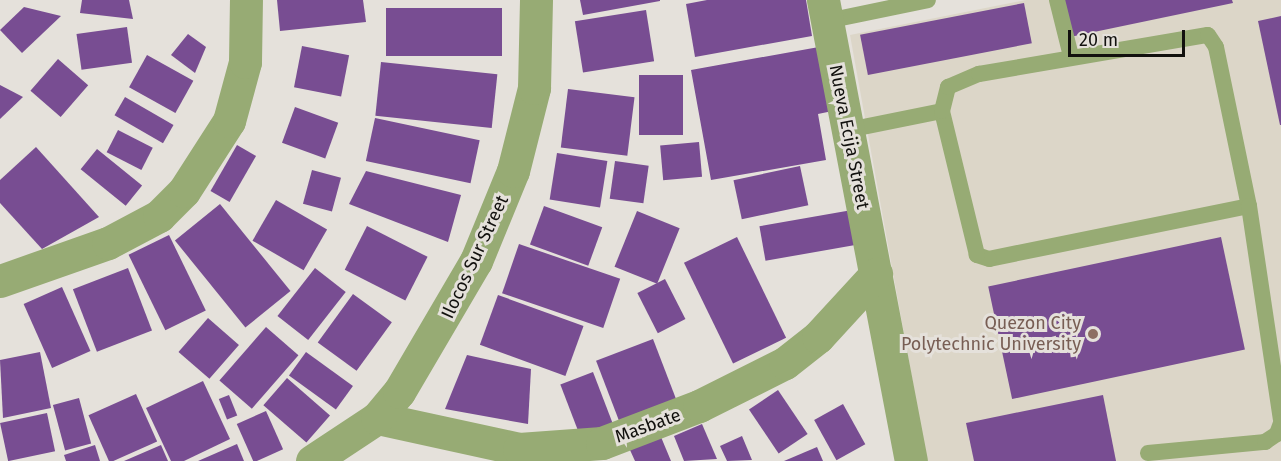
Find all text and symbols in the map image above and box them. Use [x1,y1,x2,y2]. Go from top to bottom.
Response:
scale bar [1071,18,1188,56]
text: 20 m [1079,29,1118,51]
street label: Nueva Ecija Street [824,63,874,211]
street label: Ilocos Sur Street [437,192,513,322]
place label: Quezon City Polytechnic University [901,313,1081,356]
marker: Quezon City Polytechnic University [1086,327,1100,341]
street label: Masbate [612,404,684,448]

